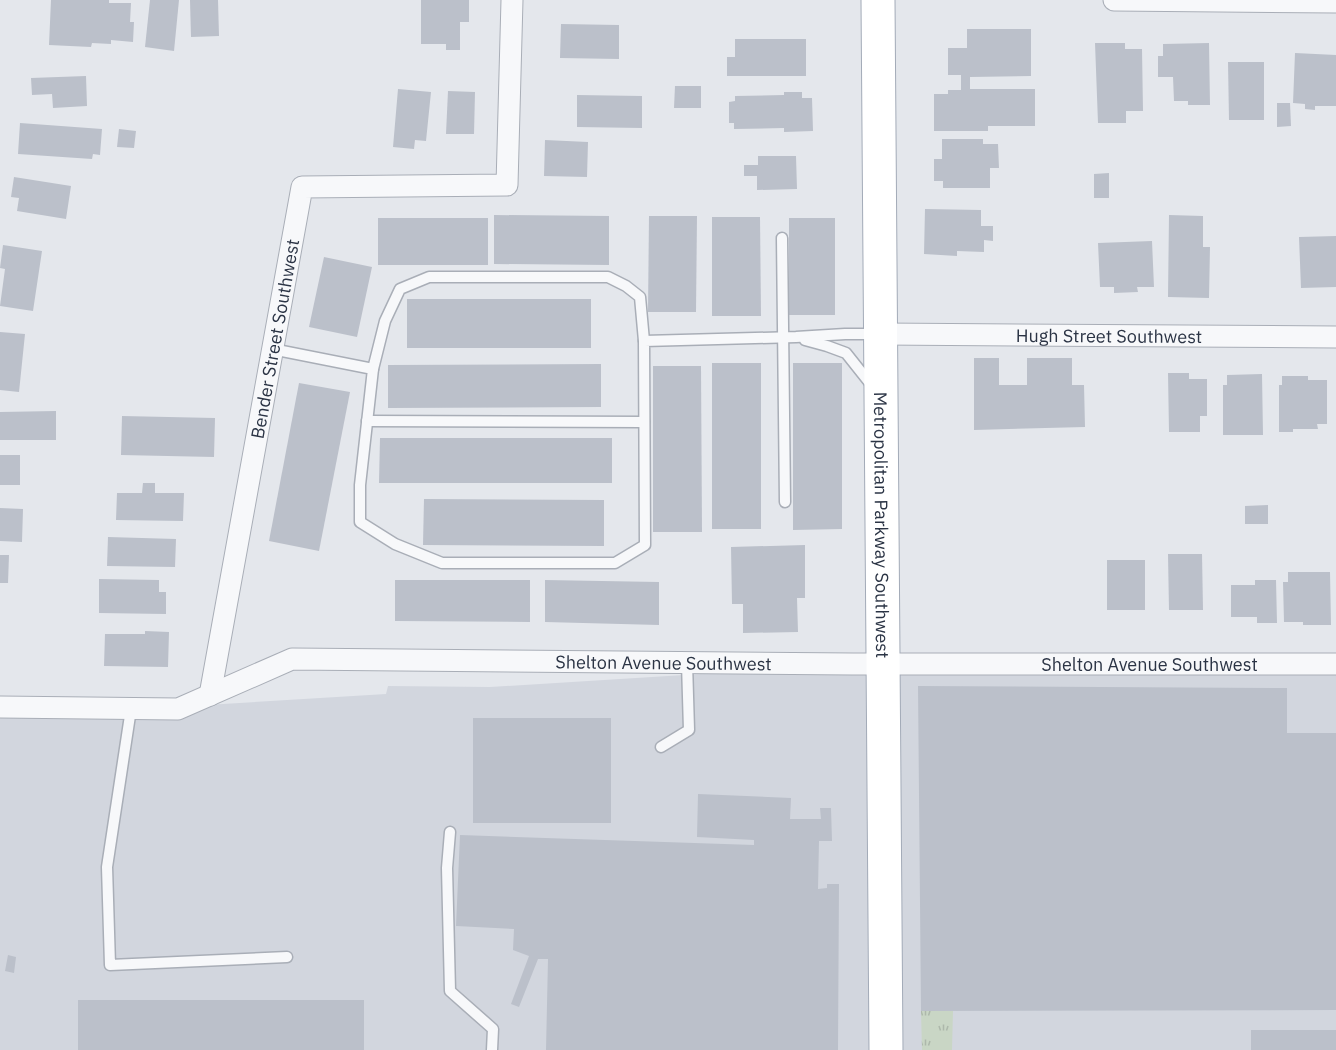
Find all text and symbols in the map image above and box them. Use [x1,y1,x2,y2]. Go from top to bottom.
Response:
street label: Bender Street Southwest [245,237,304,441]
street label: Hugh Street Southwest [1016,323,1202,348]
street label: Metropolitan Parkway Southwest [869,392,895,658]
street label: Shelton Avenue Southwest [555,650,772,675]
street label: Shelton Avenue Southwest [1041,653,1258,676]

